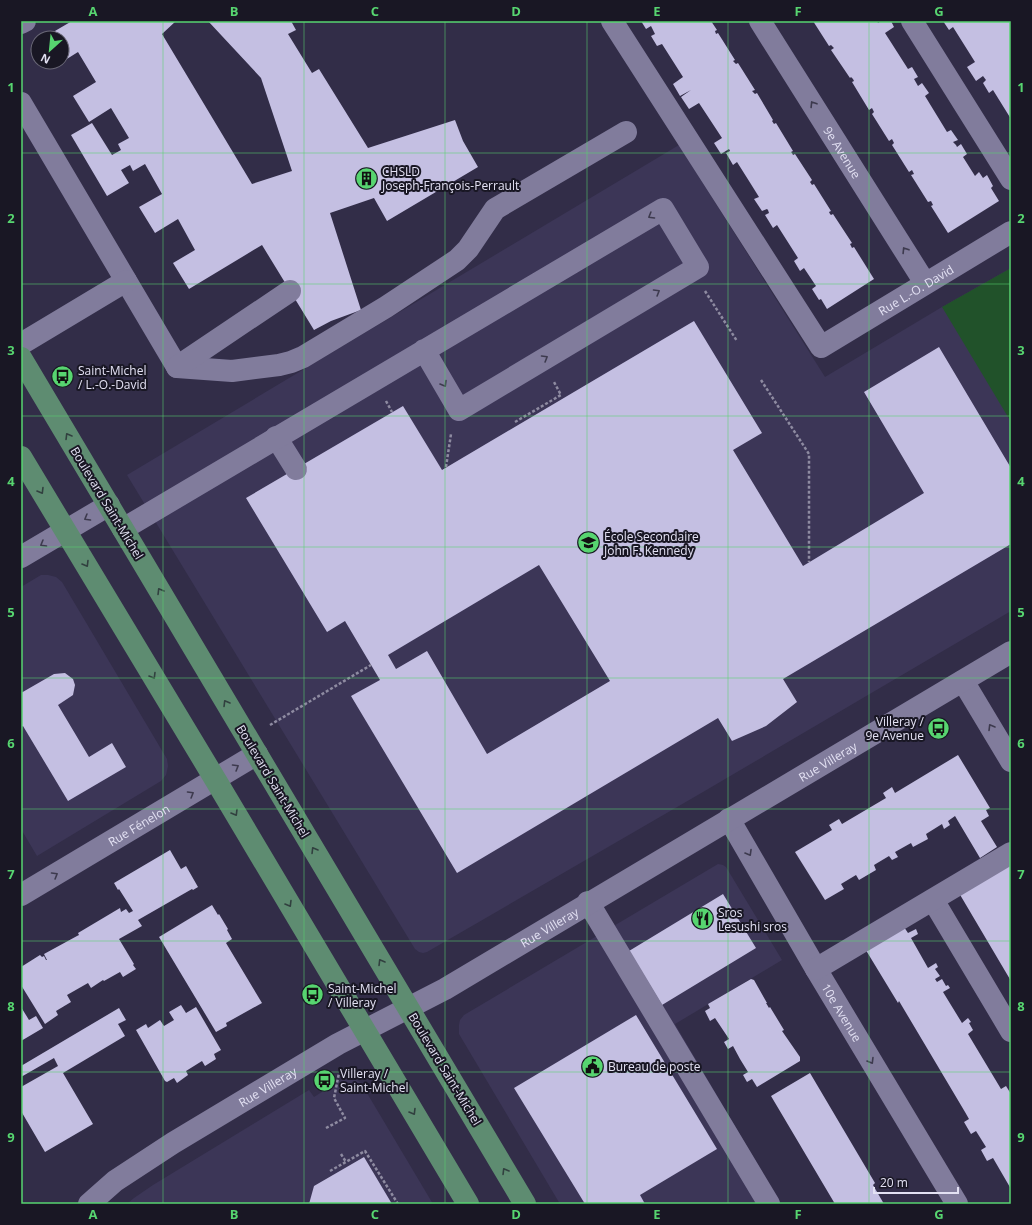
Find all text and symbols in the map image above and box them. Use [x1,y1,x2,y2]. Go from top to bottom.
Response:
text: A [89,2,98,20]
text: B [230,2,239,20]
text: C [371,2,379,20]
text: D [511,2,521,20]
text: E [653,2,661,20]
text: F [794,2,802,20]
text: G [934,2,944,20]
north arrow [30,30,70,70]
text: N [38,51,53,68]
text: 1 [7,78,15,96]
text: 1 [1017,78,1025,96]
one-way arrow [810,101,817,108]
street label: 9e Avenue [820,123,866,182]
place label: CHSLD Joseph-François-Perrault [381,163,519,194]
building icon: CHSLD Joseph-François-Perrault [353,165,379,191]
text: 2 [7,209,15,227]
text: 2 [1017,209,1025,227]
one-way arrow [648,211,655,218]
one-way arrow [902,247,910,254]
street label: Rue L.-O. David [875,260,957,319]
one-way arrow [653,289,660,296]
text: 3 [7,341,15,359]
text: 3 [1017,341,1025,359]
one-way arrow [541,356,548,363]
place label: Saint-Michel / L.-O.-David [78,362,147,393]
bus stop icon: Saint-Michel / L.-O.-David [49,364,75,390]
one-way arrow [439,380,447,387]
one-way arrow [65,433,72,440]
street label: Boulevard Saint-Michel [67,444,147,562]
text: 4 [7,472,15,490]
text: 4 [1017,472,1025,490]
one-way arrow [36,487,44,494]
one-way arrow [84,514,91,521]
place label: École Secondaire John F. Kennedy [603,528,699,559]
school or university icon: École Secondaire John F. Kennedy [576,530,602,556]
one-way arrow [40,539,47,546]
one-way arrow [81,560,88,567]
one-way arrow [157,588,164,595]
text: 5 [7,603,15,621]
text: 5 [1017,603,1025,621]
one-way arrow [148,672,155,679]
one-way arrow [224,700,231,707]
place label: Villeray / 9e Avenue [866,713,925,744]
bus stop icon: Villeray / 9e Avenue [926,715,952,741]
street label: Boulevard Saint-Michel [233,722,313,840]
one-way arrow [988,724,996,731]
text: 6 [7,734,15,752]
text: 6 [1017,734,1025,752]
street label: Rue Villeray [795,737,861,785]
one-way arrow [232,764,239,771]
one-way arrow [187,792,194,799]
street label: Rue Fénelon [104,800,173,850]
one-way arrow [230,809,237,816]
one-way arrow [312,847,319,854]
one-way arrow [744,849,751,856]
text: 7 [7,865,15,883]
text: 7 [1017,865,1025,883]
one-way arrow [51,872,58,879]
one-way arrow [284,900,291,907]
street label: Rue Villeray [517,902,582,951]
place label: Sros Lesushi sros [718,904,787,935]
restaurant icon: Sros Lesushi sros [690,906,716,932]
one-way arrow [379,959,386,966]
place label: Saint-Michel / Villeray [328,980,396,1011]
street label: 10e Avenue [818,980,866,1045]
bus stop icon: Saint-Michel / Villeray [300,982,326,1008]
text: 8 [7,997,15,1015]
text: 8 [1017,997,1025,1015]
street label: Boulevard Saint-Michel [405,1010,485,1128]
public building icon: Bureau de poste [580,1053,606,1079]
one-way arrow [867,1057,874,1064]
place label: Bureau de poste [608,1058,701,1075]
street label: Rue Villeray [235,1062,300,1111]
place label: Villeray / Saint-Michel [340,1065,408,1096]
bus stop icon: Villeray / Saint-Michel [311,1067,337,1093]
one-way arrow [408,1108,415,1115]
text: 9 [7,1128,15,1146]
text: 9 [1017,1128,1025,1146]
one-way arrow [503,1168,510,1175]
scale bar [874,1169,958,1195]
text: 20 m [880,1174,908,1191]
text: A [89,1205,98,1223]
text: B [230,1205,239,1223]
text: C [371,1205,379,1223]
text: D [511,1205,521,1223]
text: E [653,1205,661,1223]
text: F [794,1205,802,1223]
text: G [934,1205,944,1223]

